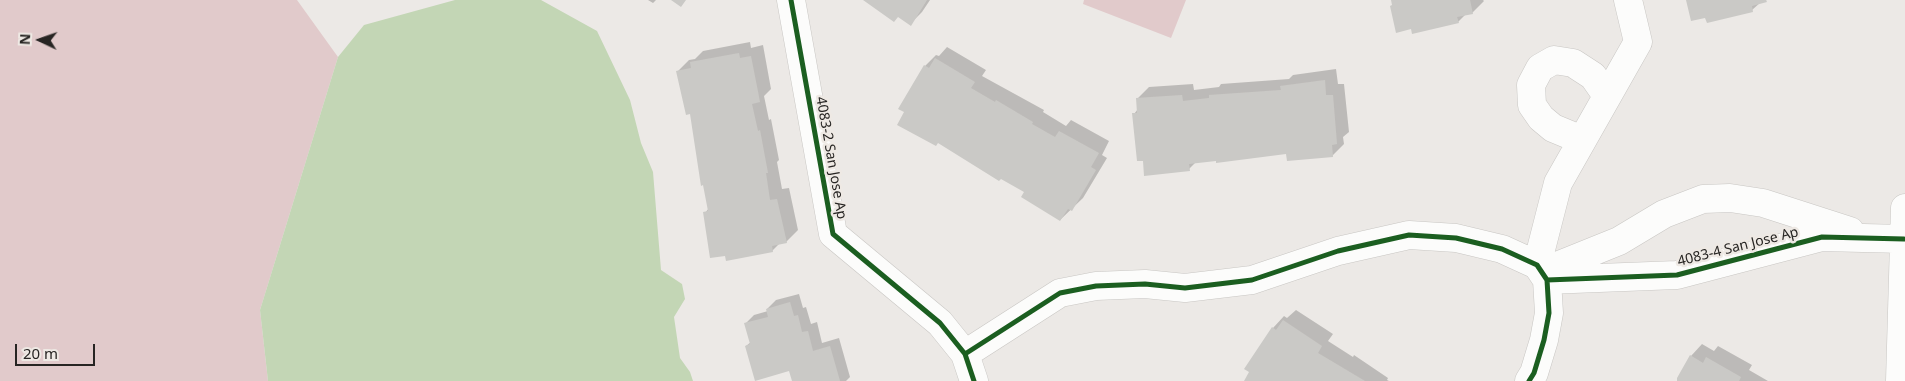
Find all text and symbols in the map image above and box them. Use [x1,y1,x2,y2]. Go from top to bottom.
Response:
north arrow [15,15,65,65]
text: N [15,33,34,45]
street label: 4083-2 San Jose Ap [812,95,850,221]
street label: 4083-4 San Jose Ap [1676,224,1800,270]
scale bar [18,334,98,366]
text: 20 m [23,343,58,363]

